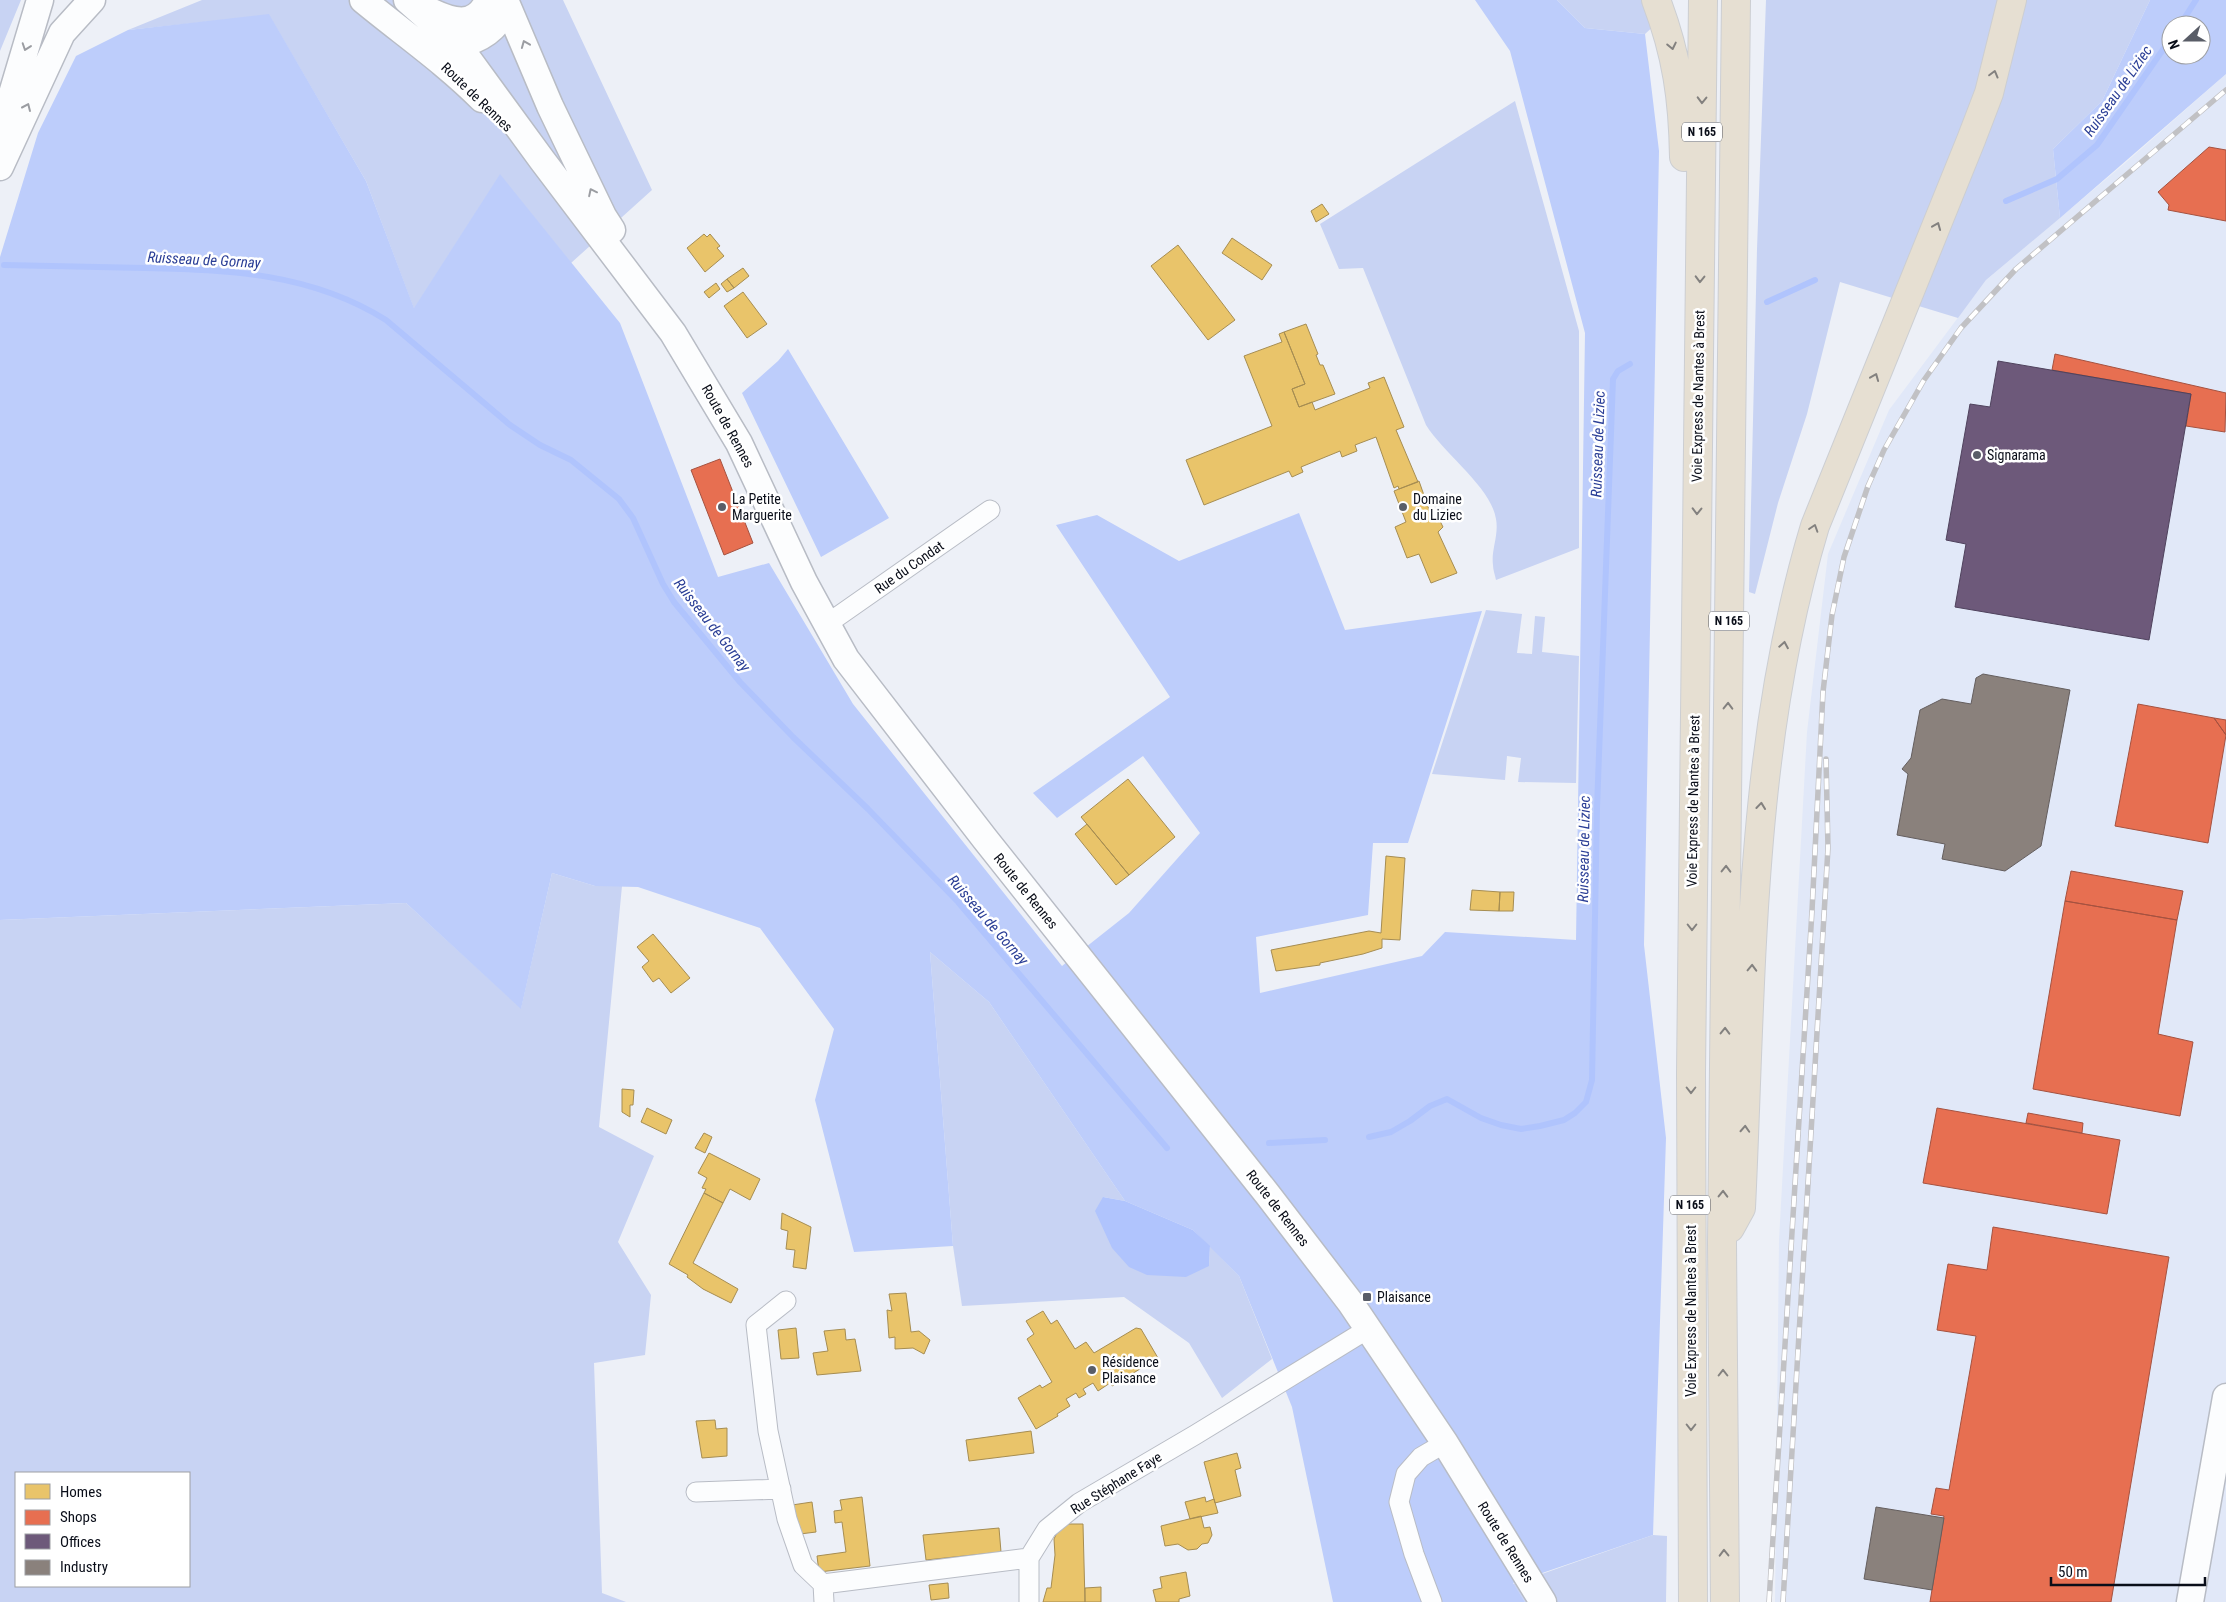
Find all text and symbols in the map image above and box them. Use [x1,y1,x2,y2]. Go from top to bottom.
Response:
north arrow [2161,15,2211,65]
text: N [2165,38,2183,52]
one-way arrow [521,40,531,49]
one-way arrow [22,42,32,50]
one-way arrow [1666,42,1677,50]
water label: Ruisseau de Liziec [2080,42,2156,140]
street label: Route de Rennes [438,59,516,135]
one-way arrow [1988,71,1998,79]
one-way arrow [1697,96,1707,104]
one-way arrow [21,103,31,112]
road number: N 165 [1682,122,1722,142]
one-way arrow [587,188,598,197]
one-way arrow [1931,223,1941,231]
water label: Ruisseau de Gornay [147,248,262,272]
one-way arrow [1694,275,1705,283]
street label: Voie Express de Nantes à Brest [1688,310,1708,482]
one-way arrow [1869,373,1879,382]
street label: Route de Rennes [699,382,757,470]
water label: Ruisseau de Liziec [1587,390,1609,498]
place label: Signarama [1987,447,2046,463]
marker: Signarama [1971,449,1983,461]
place label: La Petite Marguerite [732,491,792,523]
place label: Domaine du Liziec [1413,491,1462,523]
marker: La Petite Marguerite [716,501,728,513]
marker: Domaine du Liziec [1397,501,1409,513]
one-way arrow [1692,508,1702,516]
one-way arrow [1809,524,1819,532]
street label: Rue du Condat [871,537,947,597]
water label: Ruisseau de Gornay [670,575,755,676]
road number: N 165 [1709,612,1749,630]
one-way arrow [1779,641,1789,650]
one-way arrow [1723,702,1733,710]
street label: Voie Express de Nantes à Brest [1683,715,1703,887]
water label: Ruisseau de Liziec [1574,795,1594,902]
one-way arrow [1755,802,1766,810]
street label: Route de Rennes [991,850,1061,932]
one-way arrow [1721,865,1731,872]
water label: Ruisseau de Gornay [944,871,1033,969]
one-way arrow [1687,924,1697,932]
one-way arrow [1747,964,1757,972]
one-way arrow [1719,1027,1730,1035]
one-way arrow [1686,1086,1696,1094]
one-way arrow [1740,1125,1751,1133]
street label: Route de Rennes [1243,1167,1313,1249]
one-way arrow [1718,1190,1728,1198]
road number: N 165 [1670,1196,1710,1214]
street label: Voie Express de Nantes à Brest [1683,1225,1699,1397]
place label: Plaisance [1377,1289,1431,1305]
marker: Plaisance [1361,1291,1373,1303]
place label: Résidence Plaisance [1102,1354,1159,1386]
marker: Résidence Plaisance [1086,1364,1098,1376]
one-way arrow [1718,1369,1728,1377]
one-way arrow [1686,1424,1696,1432]
street label: Rue Stéphane Faye [1068,1448,1165,1517]
legend [15,1472,190,1587]
text: Homes [60,1483,102,1501]
street label: Route de Rennes [1475,1499,1537,1585]
text: Shops [60,1508,97,1526]
text: Offices [60,1533,101,1551]
one-way arrow [1719,1549,1729,1557]
scale bar [2051,1554,2205,1586]
text: Industry [60,1558,108,1576]
text: 50 m [2058,1563,2088,1581]

